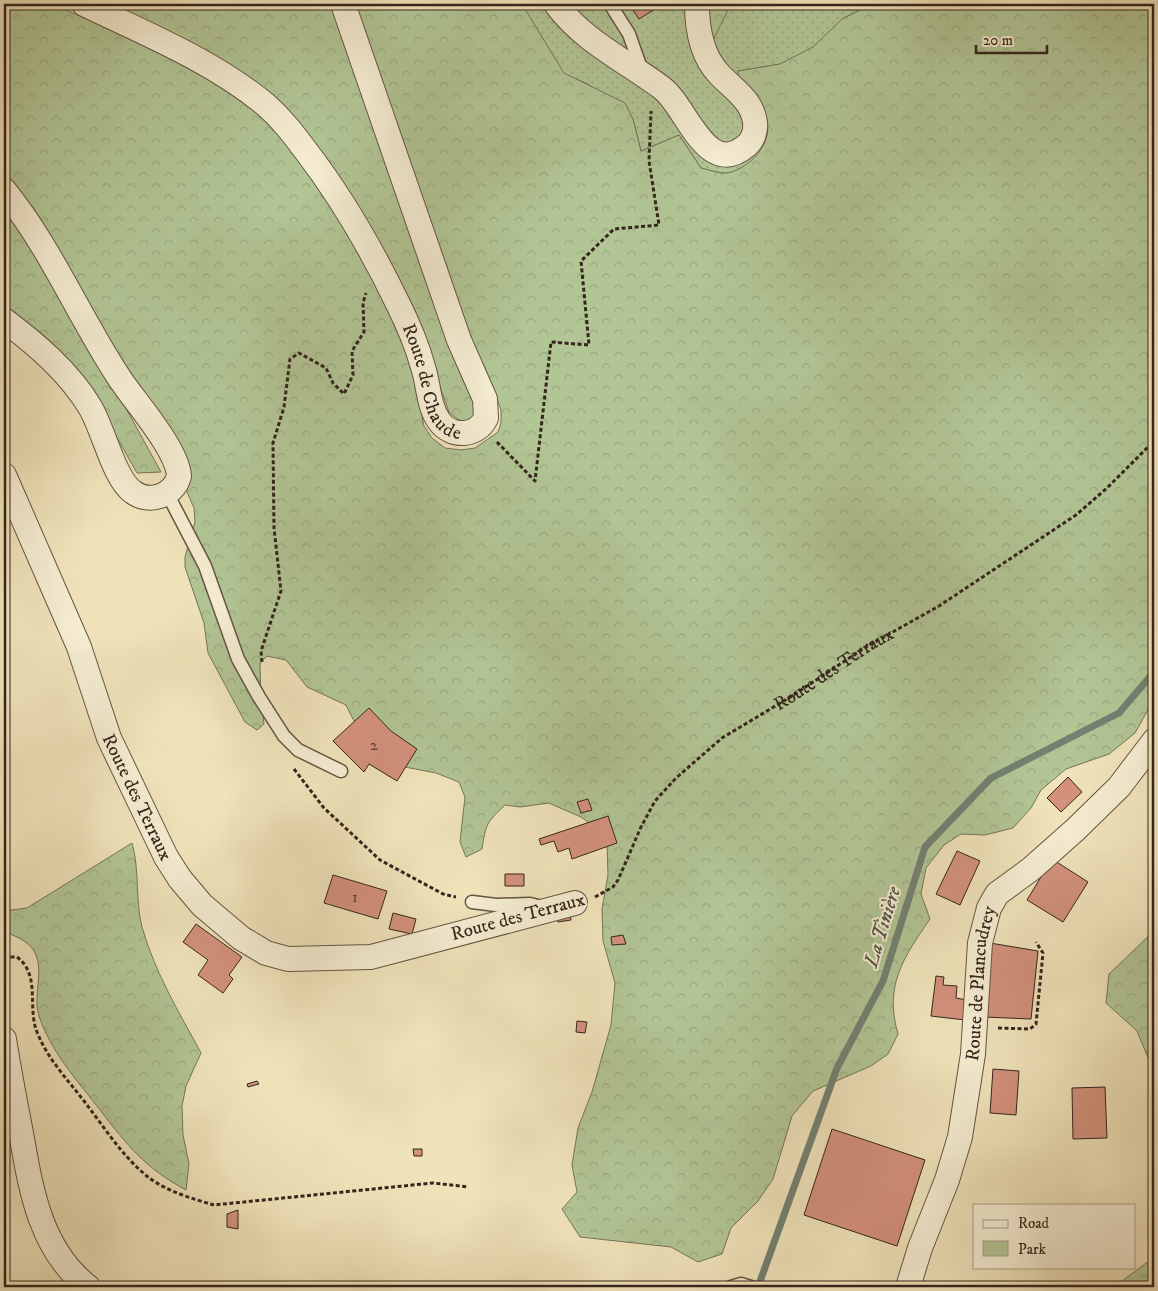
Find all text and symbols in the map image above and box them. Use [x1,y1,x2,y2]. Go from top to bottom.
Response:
scale bar [976,22,1047,54]
text: 20 m [983,31,1013,50]
street label: Route de Chaude [397,320,463,445]
street label: Route des Terraux [770,622,898,716]
street label: Route des Terraux [97,730,178,865]
house number: 2 [370,735,378,755]
water label: La Tinière [859,883,907,971]
house number: 1 [352,887,358,907]
street label: Route des Terraux [448,888,588,946]
street label: Route de Plancudrey [961,903,1001,1063]
legend [973,1204,1136,1268]
text: Road [1018,1214,1050,1233]
text: Park [1018,1240,1047,1259]

